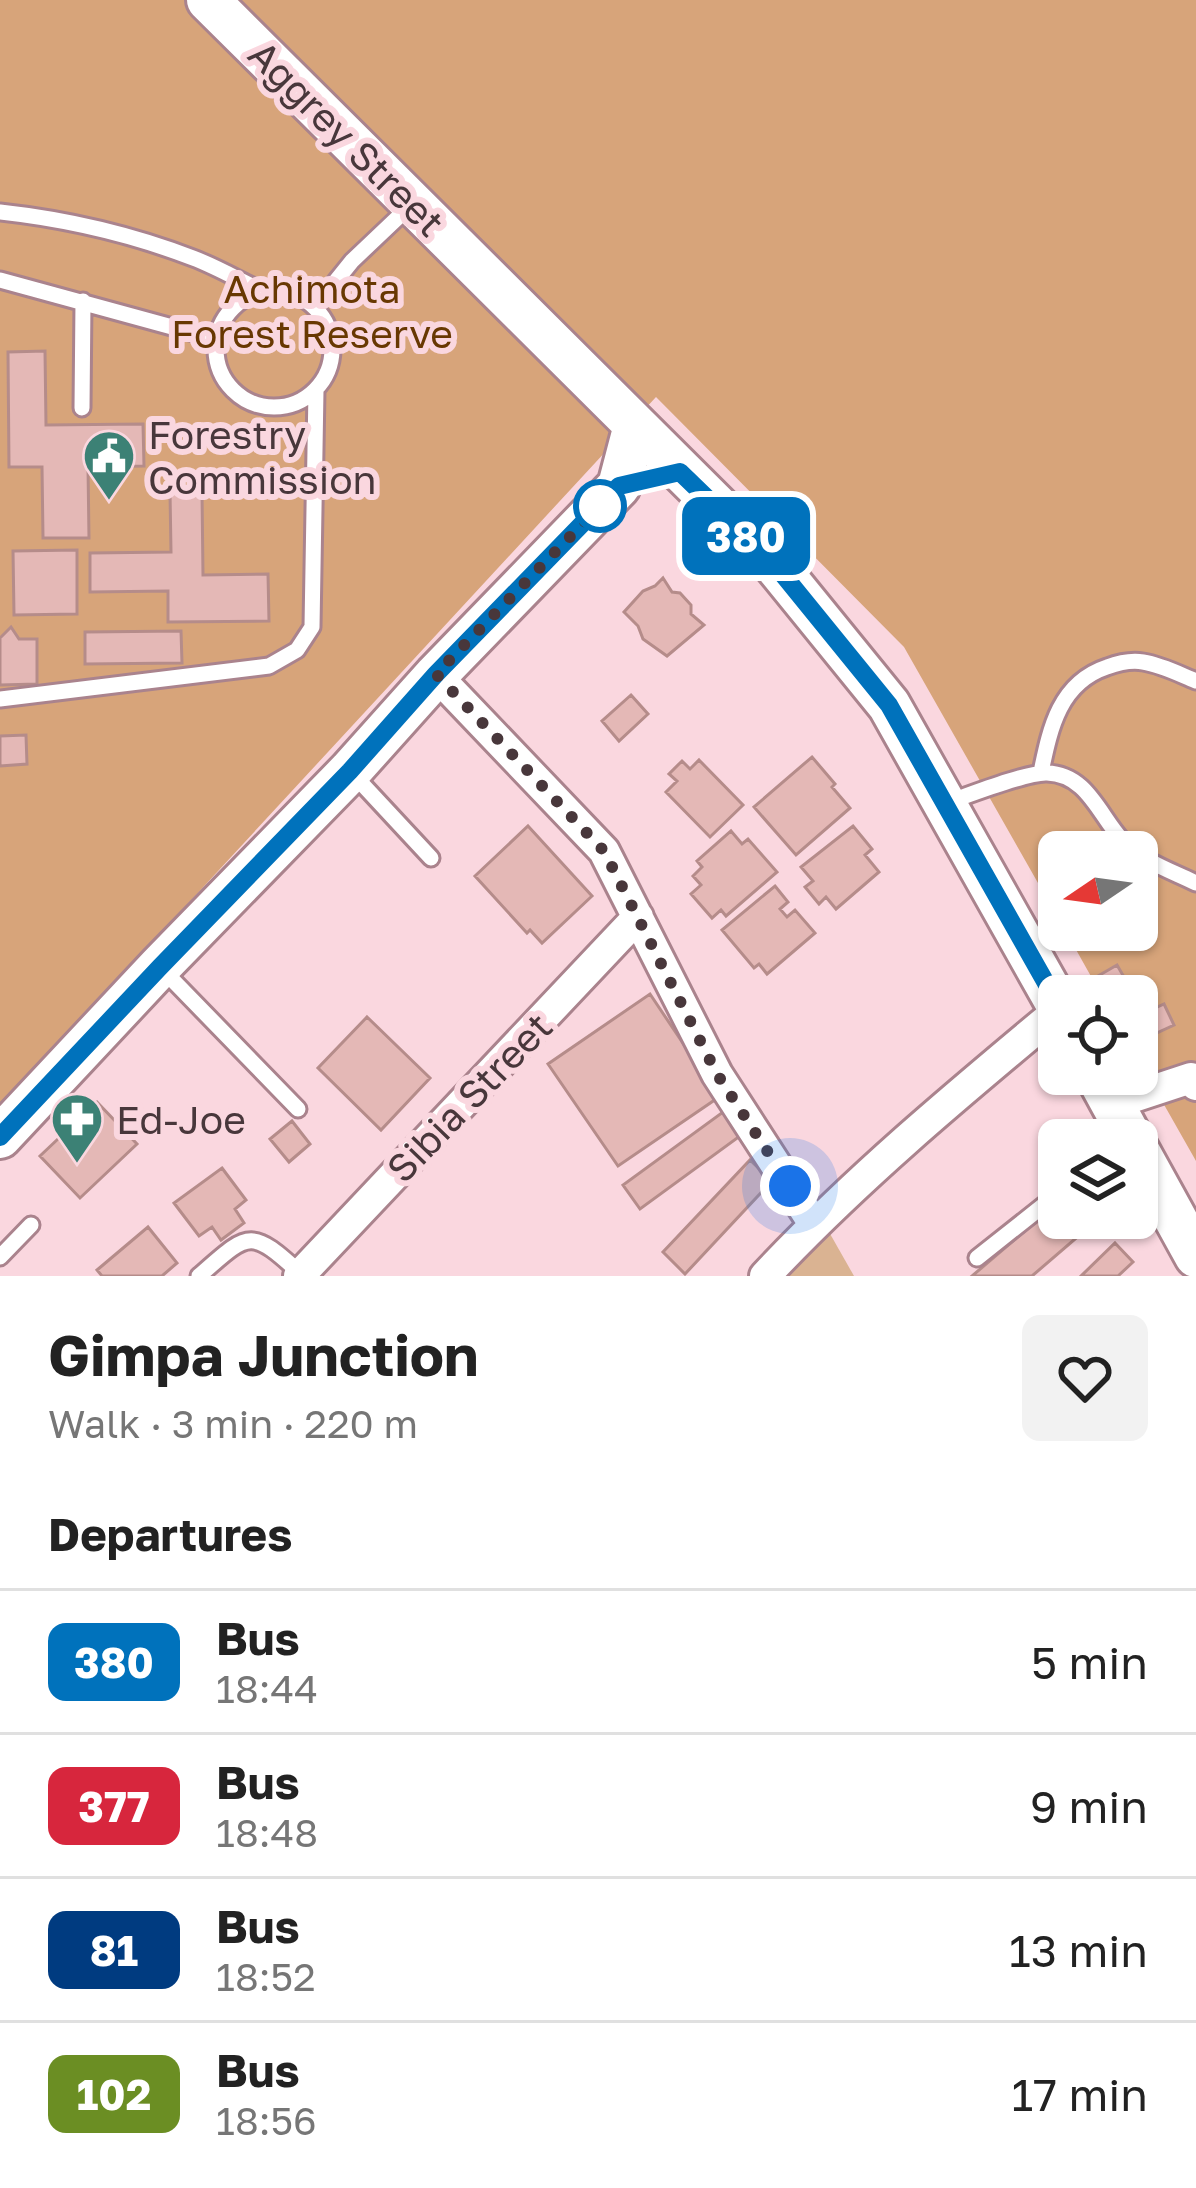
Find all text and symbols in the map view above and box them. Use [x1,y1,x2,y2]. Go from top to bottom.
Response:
street label: Aggrey Street [239,30,455,246]
park label: Achimota Forest Reserve [171,265,453,357]
place label: Forestry Commission [148,411,377,503]
public building icon: Forestry Commission [81,428,137,502]
unlabelled marker [575,481,625,531]
line badge: 380 [677,497,815,575]
text: 380 [706,511,786,561]
north arrow [1038,831,1158,951]
map controls [1038,831,1158,1239]
button: locate [1038,975,1158,1095]
street label: Sibia Street [377,1003,561,1191]
pharmacy icon: Ed-Joe [49,1091,105,1165]
place label: Ed-Joe [116,1096,246,1143]
button: layers [1038,1119,1158,1239]
your location [760,1156,820,1216]
button: heart [1022,1315,1148,1441]
text: Gimpa Junction [48,1320,479,1389]
text: Walk · 3 min · 220 m [48,1400,418,1447]
text: Departures [48,1507,292,1561]
text: Bus [216,1611,300,1665]
text: 5 min [1031,1635,1148,1689]
text: 380 [74,1637,154,1687]
text: 18:44 [216,1665,318,1712]
text: Bus [216,1755,300,1809]
text: 9 min [1030,1779,1148,1833]
text: 377 [78,1781,150,1831]
text: 18:48 [216,1809,318,1856]
text: Bus [216,1899,300,1953]
text: 13 min [1009,1923,1148,1977]
text: 81 [90,1925,138,1975]
text: 18:52 [216,1953,316,2000]
text: Bus [216,2043,300,2097]
text: 17 min [1012,2067,1148,2121]
text: 102 [77,2069,151,2119]
text: 18:56 [216,2097,317,2144]

